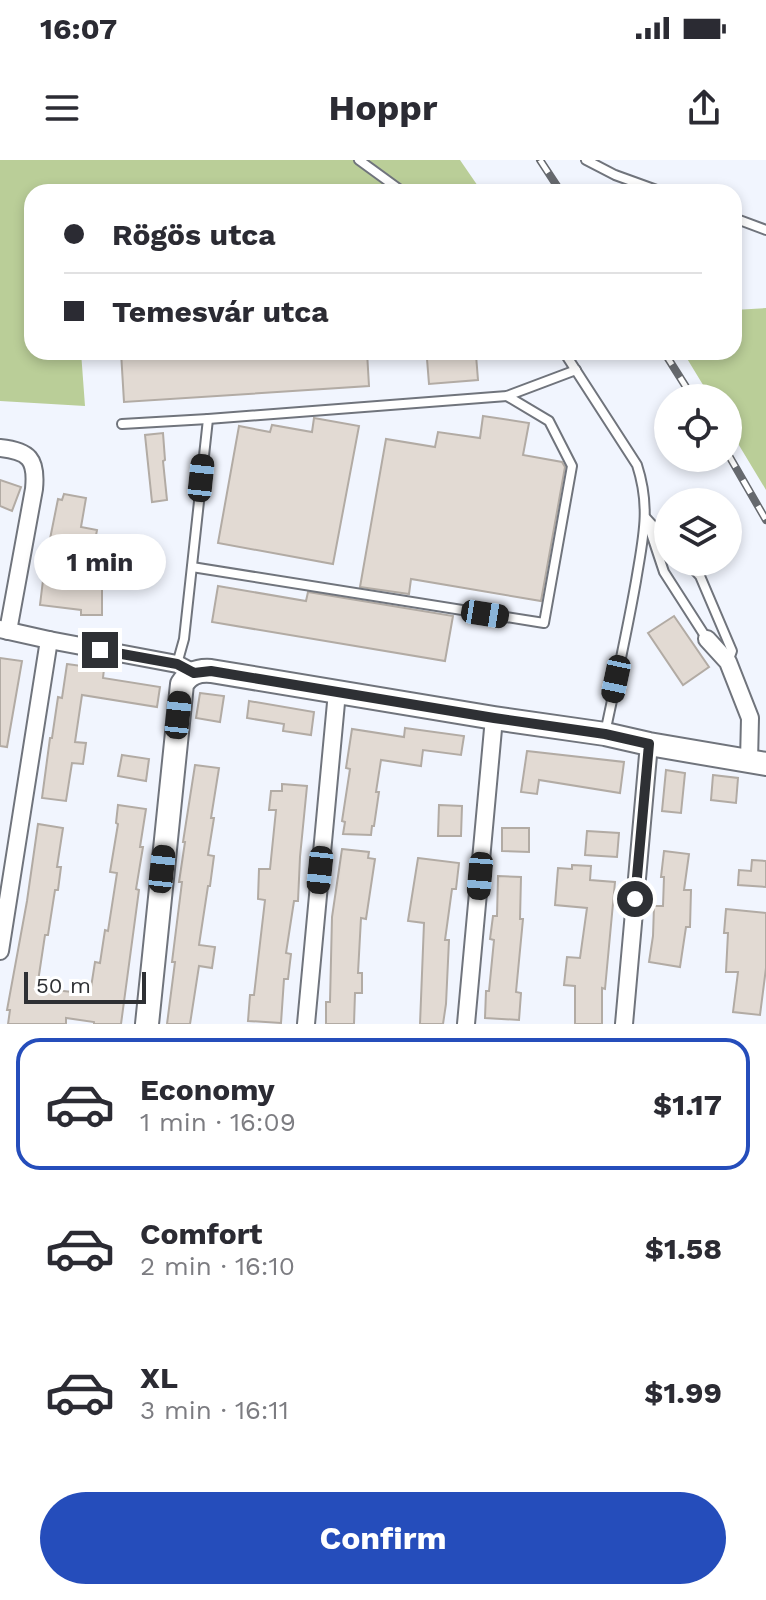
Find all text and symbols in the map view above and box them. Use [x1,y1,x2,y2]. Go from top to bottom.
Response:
text: 16:07 [40,11,117,46]
icon: menu [40,86,84,130]
icon: share [682,86,726,130]
text: Hoppr [329,87,437,129]
text: Rögös utca [112,217,276,252]
text: Temesvár utca [112,294,329,329]
map controls [654,384,742,576]
button: locate [654,384,742,472]
car [187,453,215,503]
button: layers [654,488,742,576]
callout: 1 min [34,534,166,590]
text: 1 min [67,547,133,577]
car [459,598,511,630]
route end [82,632,118,668]
car [599,653,633,705]
car [164,690,192,740]
car [148,844,176,894]
car [306,845,334,895]
car [466,851,494,901]
route start [617,881,653,917]
scale bar [24,968,146,1004]
text: 50 m [36,973,91,998]
icon: car [44,1068,116,1140]
text: Economy [140,1072,275,1107]
text: $1.17 [653,1087,722,1122]
text: 1 min · 16:09 [140,1107,296,1137]
icon: car [44,1212,116,1284]
text: Comfort [140,1216,262,1251]
text: $1.58 [645,1231,722,1266]
text: 2 min · 16:10 [140,1251,295,1281]
icon: car [44,1356,116,1428]
text: XL [140,1360,178,1395]
text: $1.99 [644,1375,722,1410]
text: 3 min · 16:11 [140,1395,289,1425]
button: Confirm [40,1492,726,1584]

